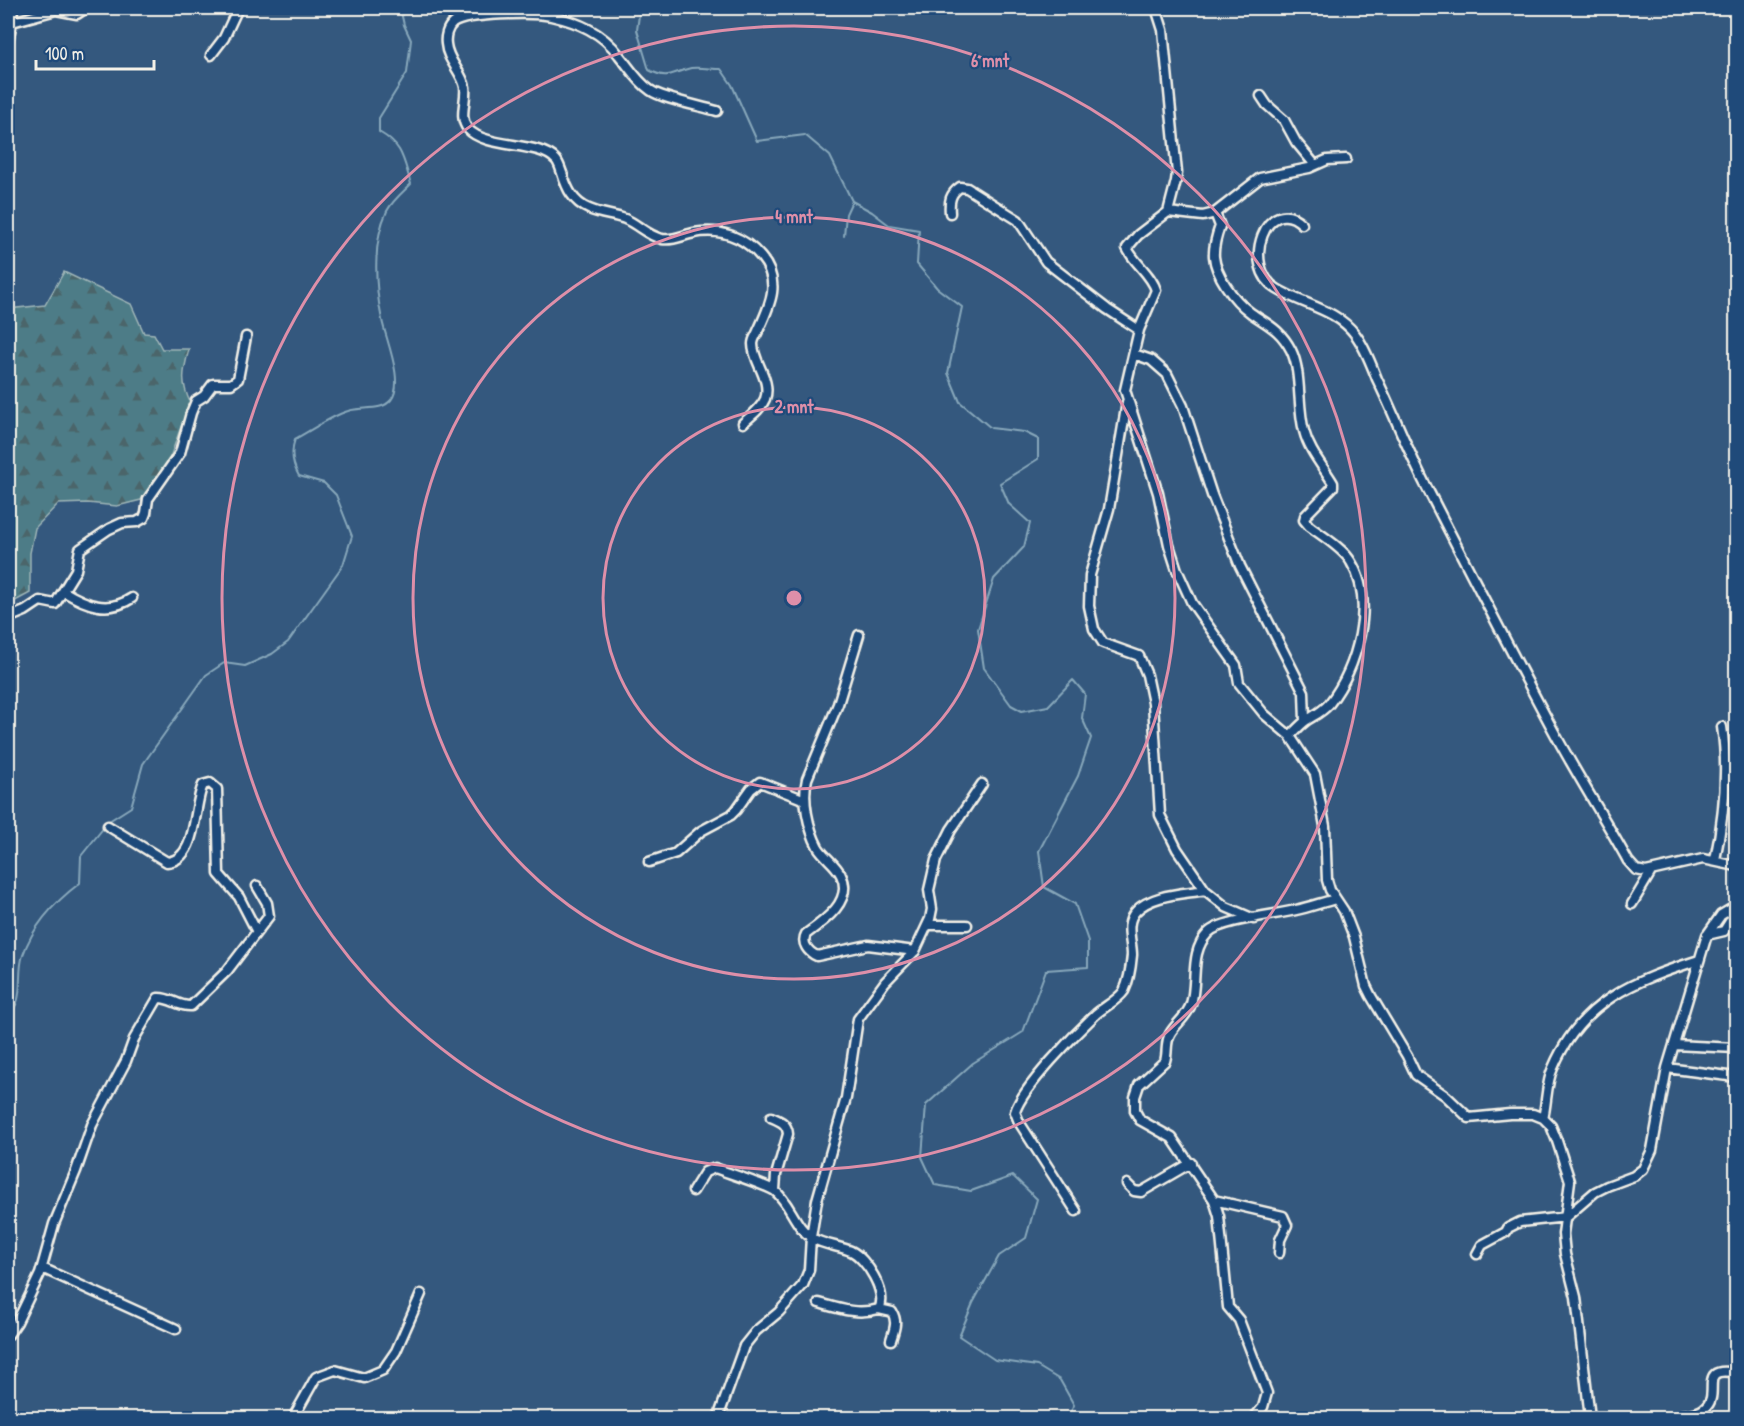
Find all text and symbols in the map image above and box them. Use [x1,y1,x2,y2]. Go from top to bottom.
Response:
scale bar [36,33,154,71]
text: 100 m [45,41,84,66]
text: 6 mnt [971,48,1010,73]
text: 4 mnt [775,204,814,229]
text: 2 mnt [774,394,814,419]
centre of rings [784,588,804,608]

